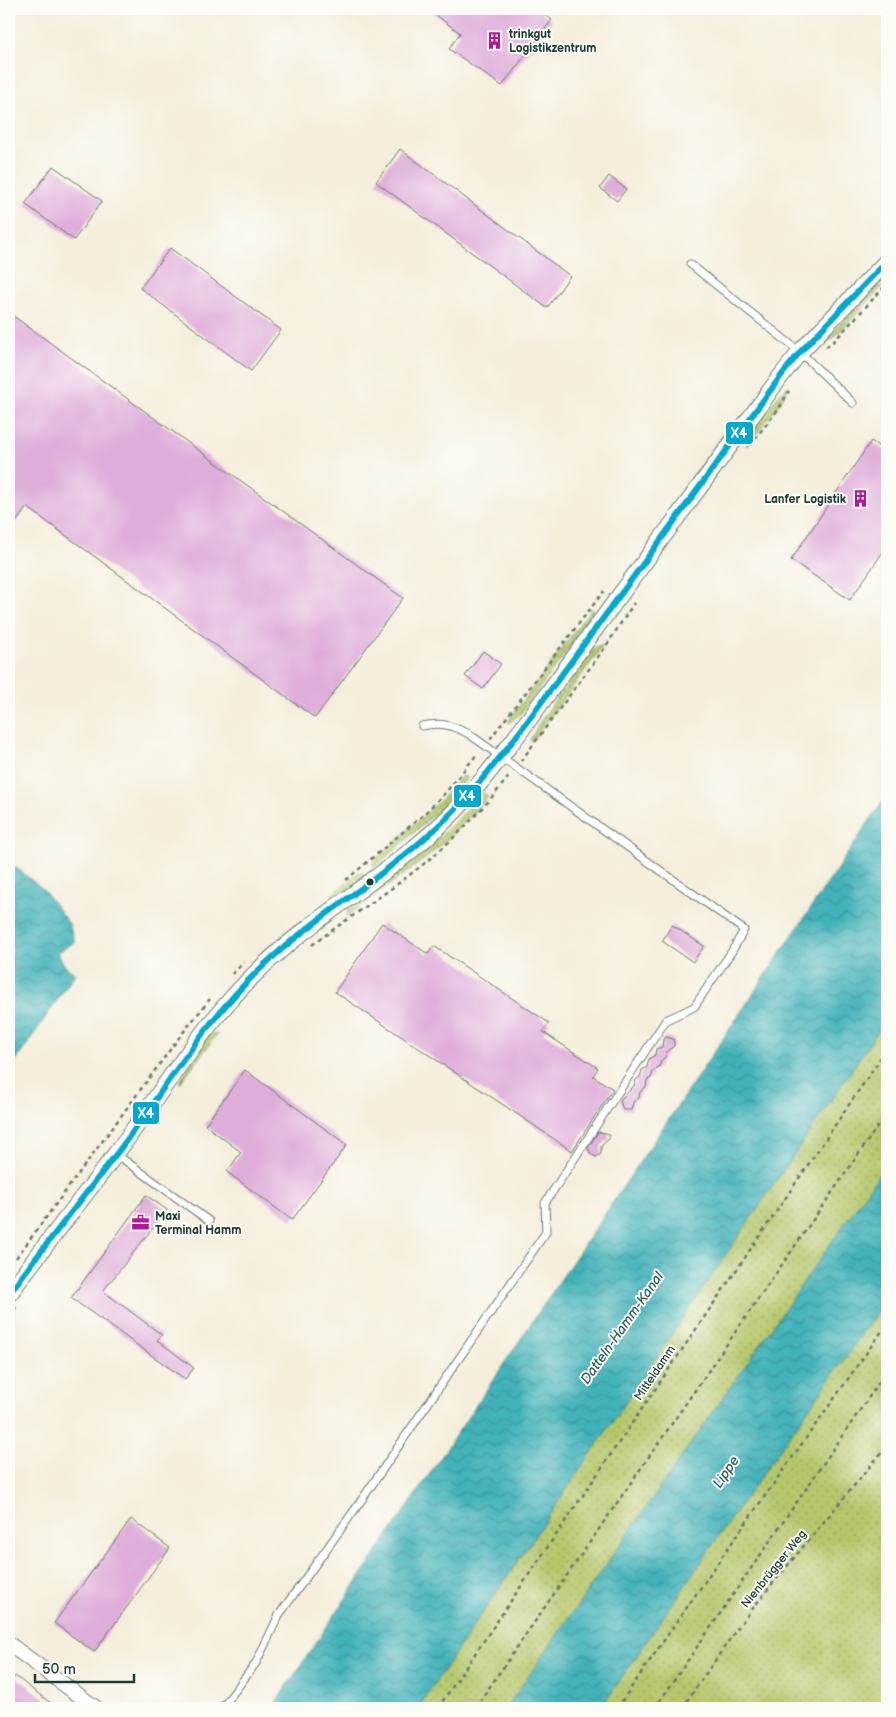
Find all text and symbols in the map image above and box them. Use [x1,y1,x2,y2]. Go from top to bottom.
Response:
place label: trinkgut Logistikzentrum [508,27,596,56]
building icon: trinkgut Logistikzentrum [485,31,505,51]
line badge: X4 [725,421,754,445]
text: X4 [731,425,748,442]
building icon: Lanfer Logistik [850,489,870,509]
place label: Lanfer Logistik [764,492,847,507]
line badge: X4 [453,784,482,808]
text: X4 [459,788,476,805]
unlabelled marker [365,877,375,887]
line badge: X4 [132,1101,160,1125]
text: X4 [138,1105,155,1122]
place label: Maxi Terminal Hamm [155,1209,241,1238]
office icon: Maxi Terminal Hamm [131,1213,151,1233]
water label: Datteln-Hamm-Kanal [577,1268,667,1387]
street label: Mitteldamm [631,1342,679,1403]
water label: Lippe [709,1453,743,1491]
street label: Nienbrügger Weg [738,1527,810,1611]
scale bar [35,1652,134,1684]
text: 50 m [42,1660,76,1679]

